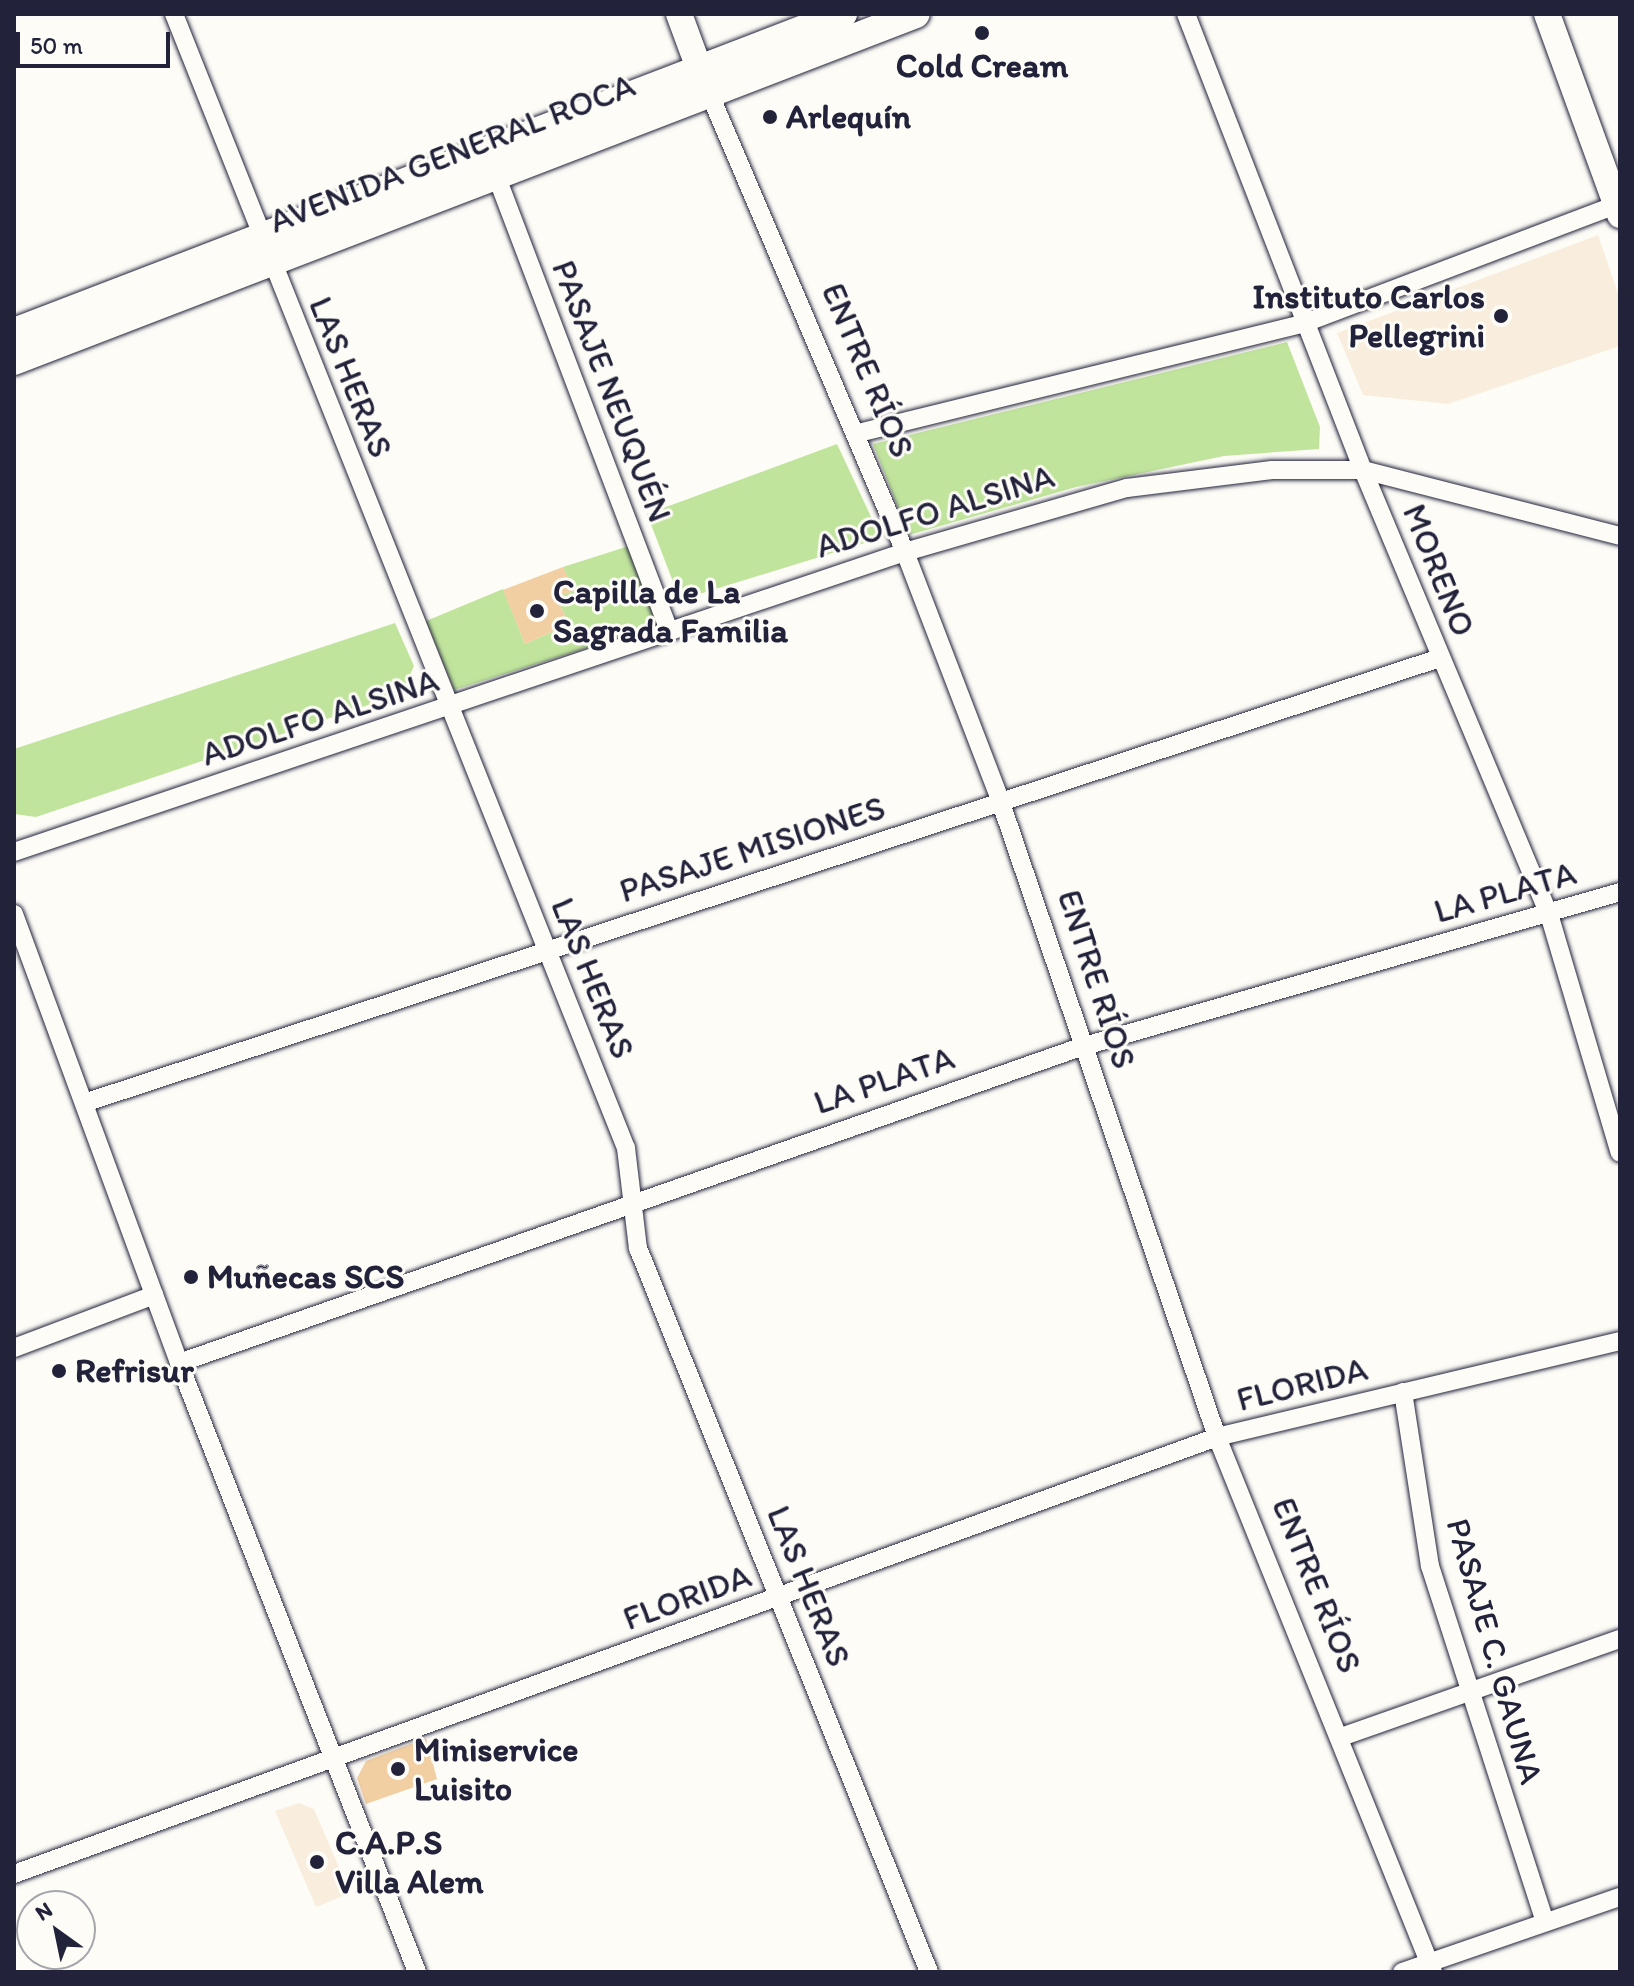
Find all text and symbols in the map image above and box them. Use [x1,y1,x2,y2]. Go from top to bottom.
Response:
scale bar [20,16,174,66]
marker: Cold Cream [973,24,991,42]
text: 50 m [30,31,83,60]
place label: Cold Cream [897,46,1067,86]
street label: AVENIDA GENERAL ROCA [264,64,640,242]
place label: Arlequín [786,97,911,137]
marker: Arlequín [761,108,779,126]
street label: PASAJE NEUQUÉN [543,254,681,528]
place label: Instituto Carlos Pellegrini [1252,276,1485,356]
street label: ENTRE RÍOS [813,277,923,463]
street label: LAS HERAS [300,291,402,463]
marker: Instituto Carlos Pellegrini [1492,307,1510,325]
street label: ADOLFO ALSINA [811,455,1059,567]
street label: MORENO [1394,498,1484,642]
place label: Capilla de La Sagrada Familia [553,571,788,650]
marker: Capilla de La Sagrada Familia [528,602,546,620]
street label: ADOLFO ALSINA [196,659,444,775]
street label: PASAJE MISIONES [614,787,890,911]
street label: LA PLATA [1429,852,1581,932]
street label: ENTRE RÍOS [1049,885,1145,1073]
street label: LAS HERAS [542,892,644,1064]
street label: LA PLATA [808,1037,960,1123]
place label: Muñecas SCS [207,1257,404,1297]
marker: Muñecas SCS [182,1268,200,1286]
street label: FLORIDA [1232,1348,1372,1420]
place label: Refrisur [75,1351,194,1391]
marker: Refrisur [50,1362,68,1380]
street label: ENTRE RÍOS [1263,1491,1371,1679]
street label: LAS HERAS [758,1500,860,1672]
street label: PASAJE C. GAUNA [1438,1514,1552,1788]
street label: FLORIDA [617,1555,757,1639]
place label: Miniservice Luisito [414,1729,578,1808]
marker: Miniservice Luisito [389,1760,407,1778]
place label: C.A.P.S Villa Alem [335,1822,482,1902]
marker: C.A.P.S Villa Alem [306,1851,328,1873]
north arrow [16,1890,96,1970]
text: N [30,1896,57,1927]

